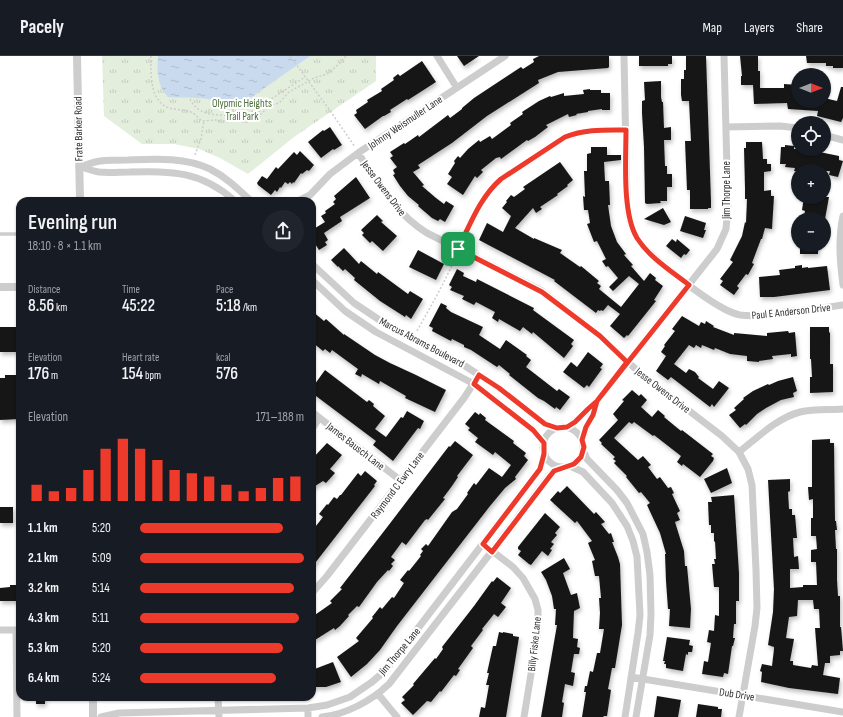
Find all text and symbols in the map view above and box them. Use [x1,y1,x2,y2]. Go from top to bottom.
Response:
text: Pacely [20,16,64,39]
text: Map [702,19,722,36]
text: Layers [744,19,774,36]
text: Share [796,19,823,36]
north arrow [791,68,831,108]
map controls [791,68,831,252]
street label: Johnny Weismuller Lane [365,93,445,153]
street label: Frate Barker Road [71,96,86,162]
park label: Olypmic Heights Trail Park [212,97,272,123]
button: locate [791,116,831,156]
street label: Jesse Owens Drive [358,157,409,219]
street label: Jim Thorpe Lane [720,161,733,220]
button: + [791,164,831,204]
text: Evening run [28,209,117,236]
button: share [262,210,304,252]
button: − [791,212,831,252]
pin [441,232,475,266]
text: 18:10 · 8 × 1.1 km [28,238,101,254]
icon: arrive [447,238,469,260]
text: Distance [28,283,60,296]
text: Time [122,283,140,296]
text: Pace [216,283,234,296]
text: 8.56 [28,296,54,316]
text: 45:22 [122,296,155,316]
text: 5:18 [216,296,241,316]
text: km [54,301,67,314]
text: /km [241,301,257,314]
street label: Paul E Anderson Drive [751,301,831,322]
street label: Marcus Abrams Boulevard [377,315,467,370]
text: Elevation [28,351,62,364]
text: Heart rate [122,351,160,364]
text: kcal [216,351,231,364]
text: 176 [28,364,49,384]
text: 154 [122,364,143,384]
text: 576 [216,364,238,384]
street label: Jesse Owens Drive [632,364,693,416]
text: m [49,369,58,382]
text: bpm [143,369,161,382]
text: Elevation [28,409,68,425]
text: 171–188 m [256,409,304,425]
street label: James Bausch Lane [323,419,387,473]
street label: Raymond C Ewry Lane [368,449,427,521]
text: 1.1 km [28,520,58,536]
text: 5:20 [92,520,111,536]
text: 2.1 km [28,550,58,566]
text: 5:09 [92,550,111,566]
text: 3.2 km [28,580,59,596]
text: 5:14 [92,580,110,596]
text: 4.3 km [28,610,59,626]
text: 5:11 [92,610,109,626]
street label: Billy Fiske Lane [525,616,544,672]
street label: Jim Thorpe Lane [375,625,423,679]
text: 5.3 km [28,640,59,656]
text: 5:20 [92,640,111,656]
text: 6.4 km [28,670,59,686]
text: 5:24 [92,670,110,686]
street label: Dub Drive [718,685,755,704]

